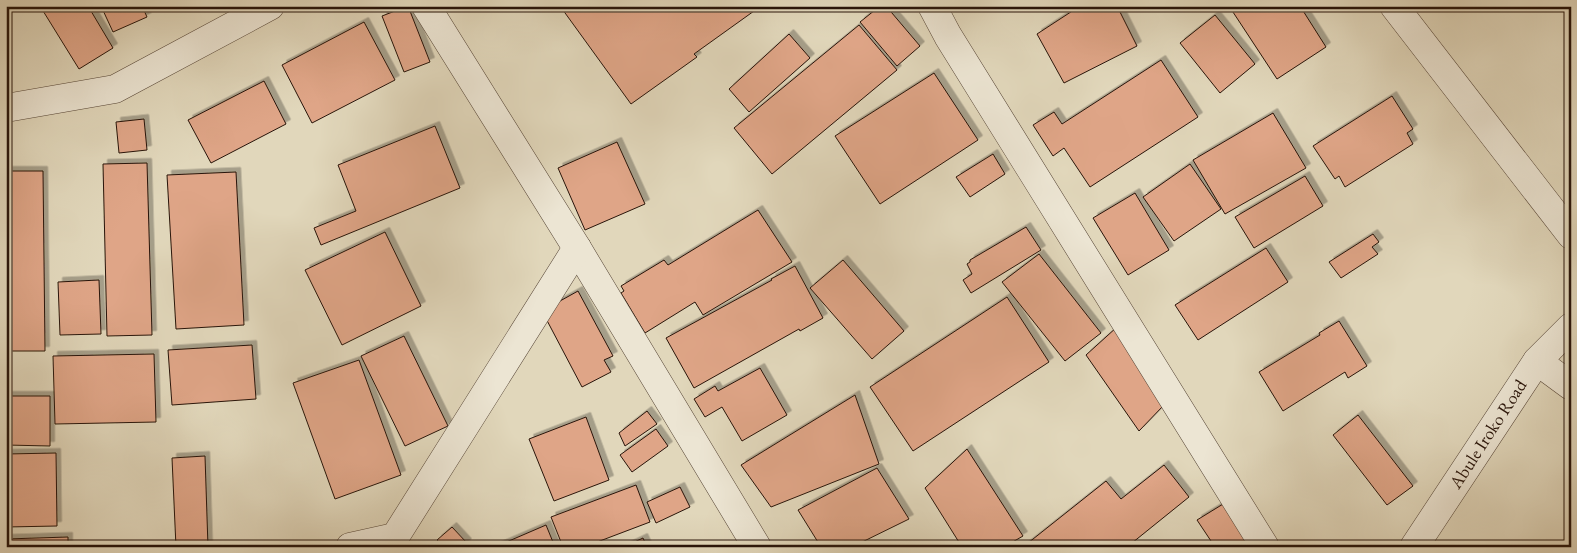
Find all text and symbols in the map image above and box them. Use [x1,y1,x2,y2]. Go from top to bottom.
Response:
street label: Abule Iroko Road [1443,374,1532,493]

